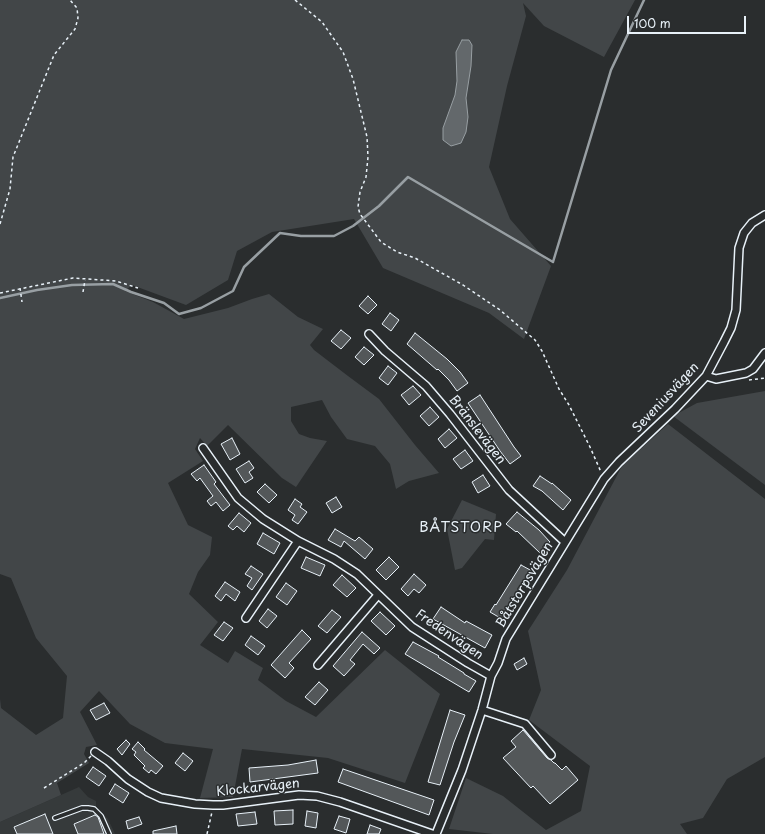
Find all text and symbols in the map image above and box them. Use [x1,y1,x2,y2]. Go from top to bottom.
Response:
scale bar [629,8,748,34]
text: 100 m [634,14,671,32]
street label: Seveniusvägen [630,360,702,436]
street label: Bränslevägen [445,393,509,467]
district label: BÅTSTORP [419,520,503,536]
street label: Båtstorpsvägen [493,539,557,631]
street label: Fredenvägen [412,607,486,663]
street label: Klockarvägen [215,776,301,800]

